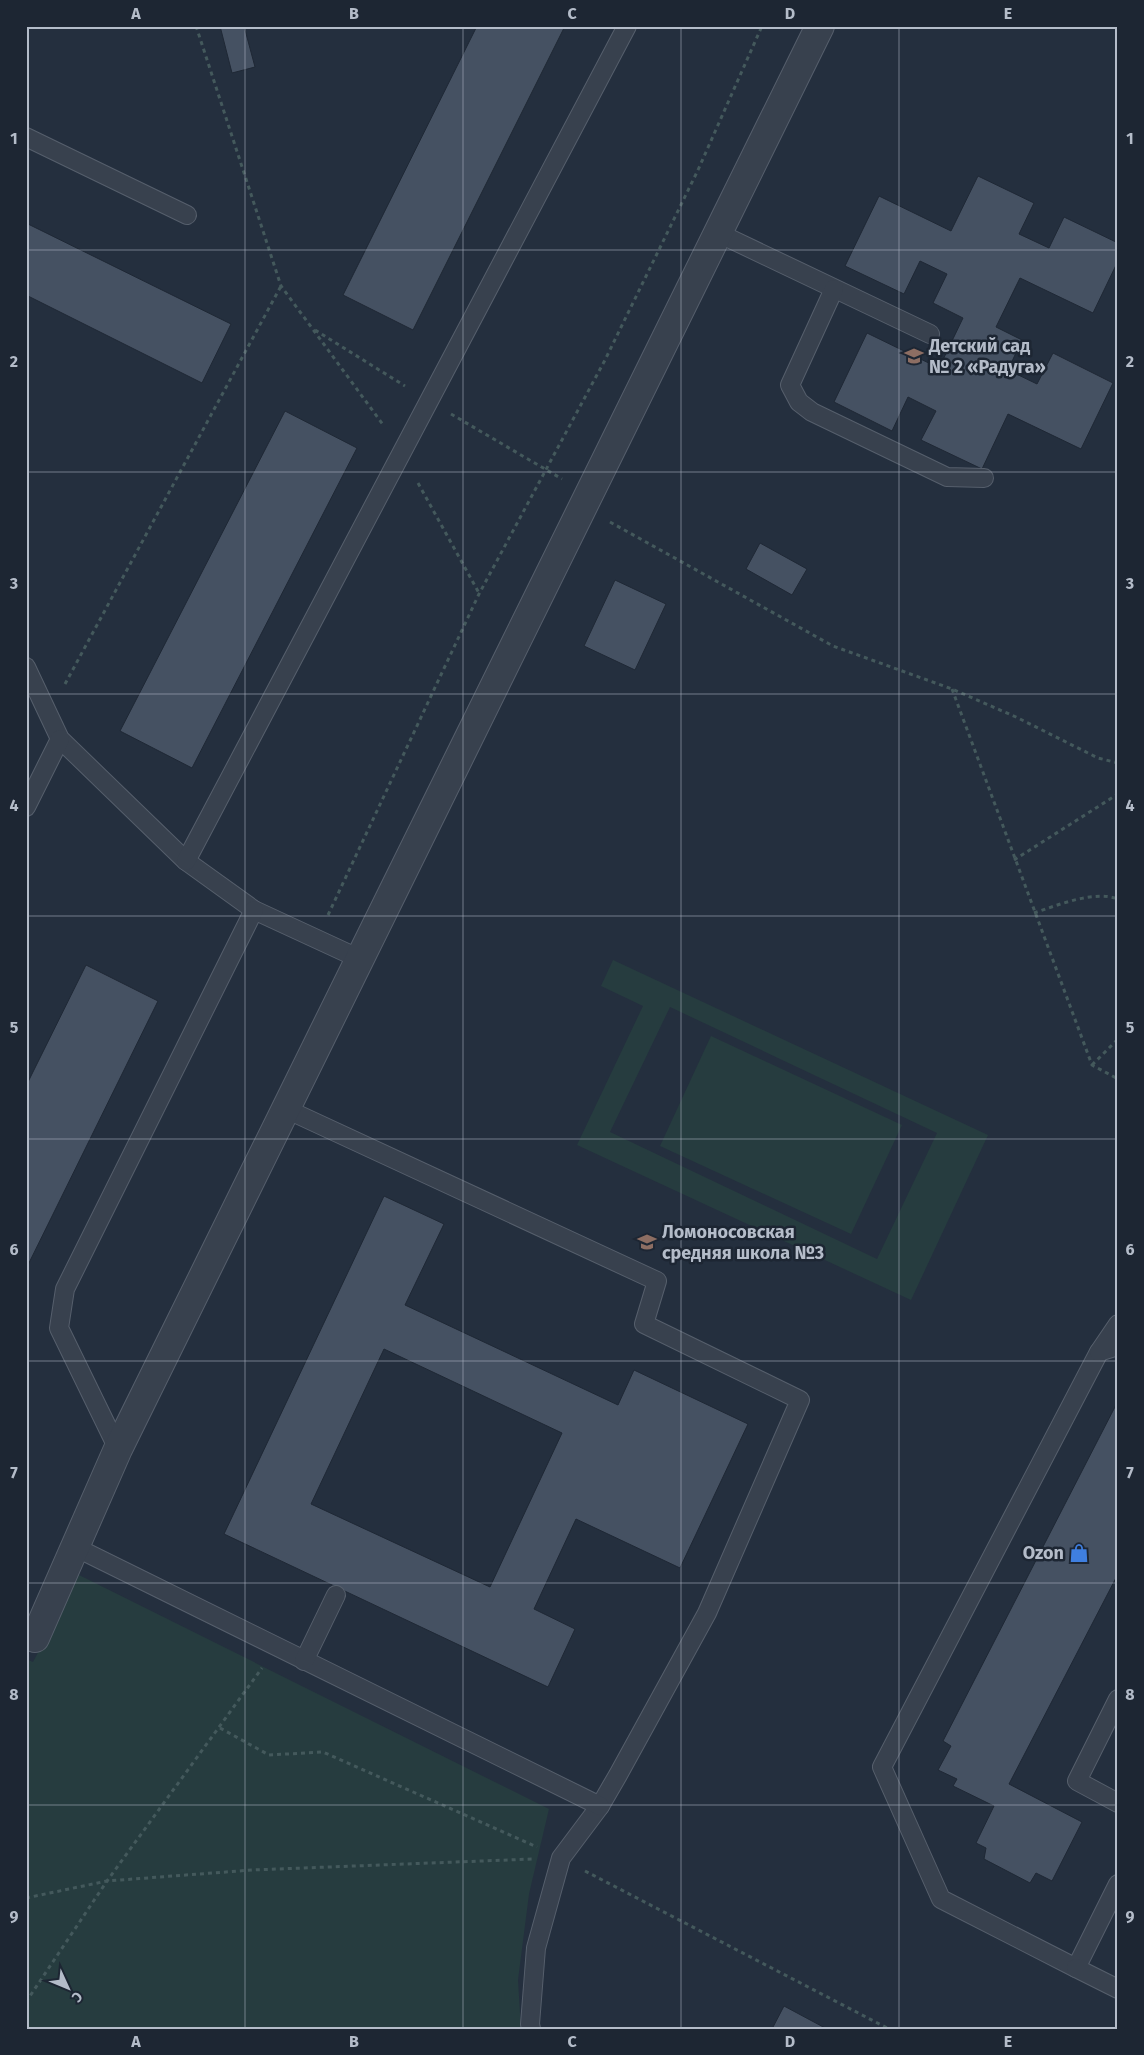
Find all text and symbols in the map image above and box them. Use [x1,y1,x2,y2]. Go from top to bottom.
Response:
text: A [130,4,141,23]
text: B [349,4,359,23]
text: C [567,4,577,23]
text: D [785,4,795,23]
text: E [1004,4,1012,23]
text: 1 [10,129,18,148]
text: 1 [1126,129,1134,148]
place label: Детский сад № 2 «Радуга» [928,335,1046,378]
school or university icon: Детский сад № 2 «Радуга» [903,345,925,367]
text: 2 [10,352,18,371]
text: 2 [1126,352,1134,371]
text: 3 [9,574,18,593]
text: 3 [1125,574,1134,593]
text: 4 [9,796,19,815]
text: 4 [1125,796,1135,815]
text: 5 [10,1018,19,1037]
text: 5 [1126,1018,1135,1037]
place label: Ломоносовская средняя школа №3 [662,1221,824,1264]
school or university icon: Ломоносовская средняя школа №3 [636,1231,658,1253]
text: 6 [9,1240,19,1259]
text: 6 [1125,1240,1135,1259]
text: 7 [10,1463,18,1482]
text: 7 [1126,1463,1134,1482]
place label: Ozon [1023,1542,1064,1564]
shop icon: Ozon [1068,1542,1090,1564]
text: 8 [9,1685,19,1704]
text: 8 [1125,1685,1135,1704]
text: 9 [10,1907,19,1926]
text: 9 [1126,1907,1135,1926]
north arrow [42,1962,92,2012]
text: С [68,1988,86,2005]
text: A [130,2032,141,2051]
text: B [349,2032,359,2051]
text: C [567,2032,577,2051]
text: D [785,2032,795,2051]
text: E [1004,2032,1012,2051]

